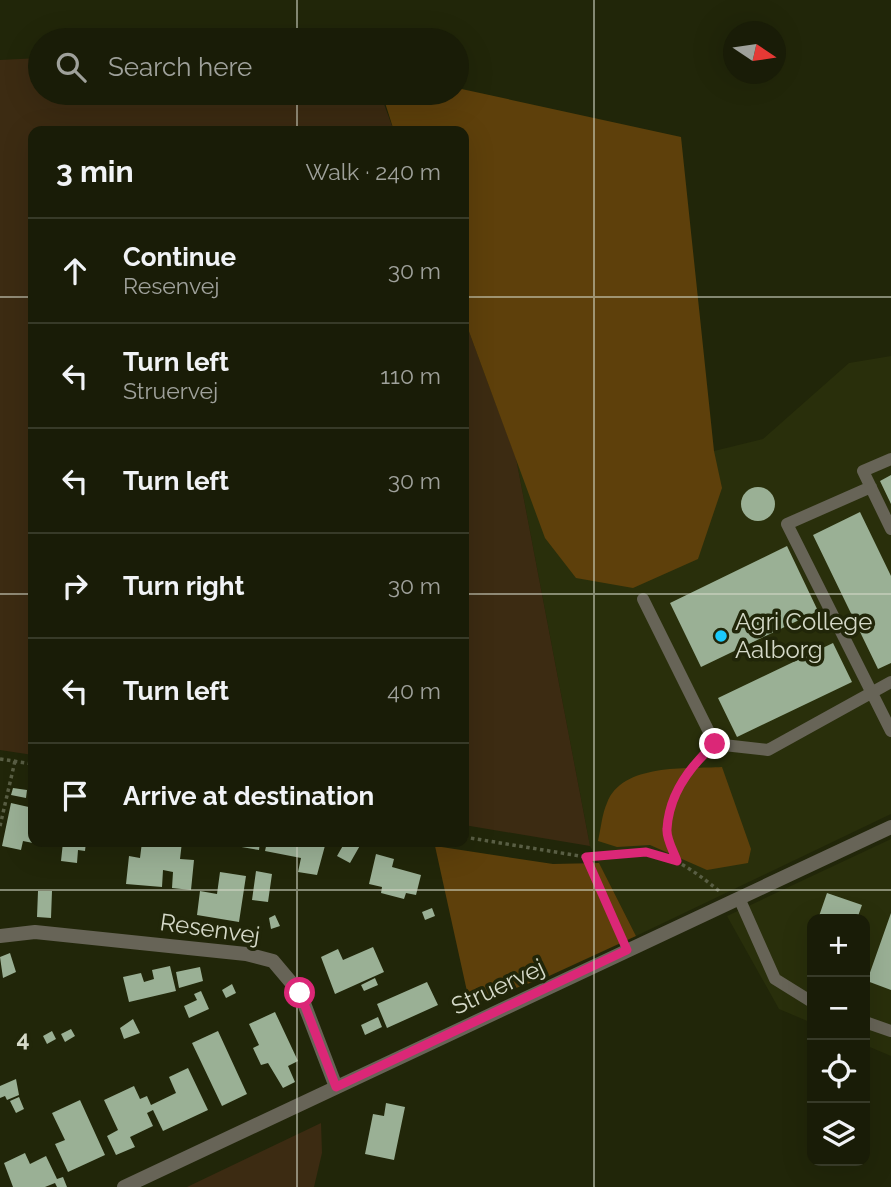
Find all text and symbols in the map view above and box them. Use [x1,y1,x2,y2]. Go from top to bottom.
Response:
north arrow [723,21,786,84]
search box [28,28,469,105]
icon: search [52,48,90,86]
text: Search here [108,52,252,82]
text: 3 min [56,154,134,189]
text: Walk · 240 m [305,158,441,185]
text: Continue [123,242,236,272]
icon: ahead [56,252,94,290]
text: 30 m [388,257,441,284]
text: Resenvej [123,272,219,299]
text: Turn left [123,347,229,377]
icon: left [56,357,94,395]
text: 110 m [380,362,441,389]
text: Struervej [123,377,218,404]
icon: left [56,462,94,500]
text: Turn left [123,466,229,496]
text: 30 m [388,467,441,494]
icon: right [56,567,94,605]
text: Turn right [123,571,244,601]
text: 30 m [388,572,441,599]
place label: Agri College Aalborg [735,607,872,664]
marker: Agri College Aalborg [713,628,729,644]
icon: left [56,672,94,710]
text: Turn left [123,676,229,706]
text: 40 m [387,677,441,704]
route end [699,728,730,759]
icon: arrive [56,777,94,815]
text: Arrive at destination [123,781,374,811]
street label: Resenvej [158,907,262,950]
map controls [807,914,870,1166]
button: + [807,914,870,977]
street label: Struervej [447,952,549,1021]
route start [284,977,315,1008]
button: − [807,977,870,1040]
text: 4 [16,1025,30,1052]
button: locate [807,1040,870,1103]
button: layers [807,1103,870,1166]

